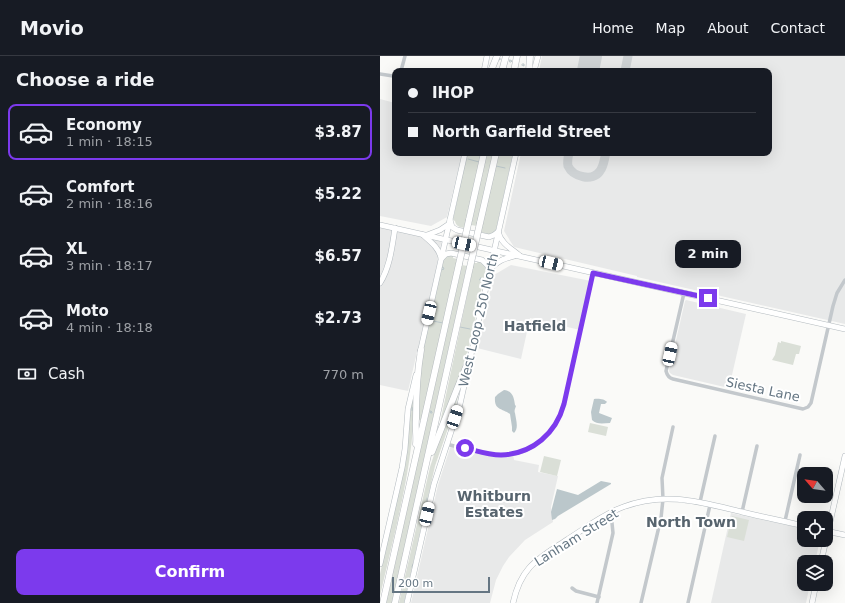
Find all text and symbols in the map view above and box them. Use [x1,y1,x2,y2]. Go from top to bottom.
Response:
text: Movio [20,17,84,39]
text: Home [592,20,634,36]
text: Map [656,20,685,36]
text: About [707,20,749,36]
text: Contact [771,20,825,36]
text: Choose a ride [16,69,155,90]
text: IHOP [432,84,474,102]
icon: car [18,114,54,150]
text: Economy [66,116,142,134]
text: $3.87 [315,123,362,141]
text: North Garfield Street [432,123,610,141]
text: 1 min · 18:15 [66,134,153,149]
icon: car [18,176,54,212]
text: Comfort [66,178,134,196]
text: $5.22 [315,185,362,203]
text: 2 min · 18:16 [66,196,153,211]
car [451,236,477,252]
icon: car [18,238,54,274]
text: XL [66,240,87,258]
callout: 2 min [675,240,741,268]
text: 2 min [688,246,728,261]
text: $6.57 [315,247,362,265]
street label: West Loop 250 North [456,252,501,388]
car [538,254,564,272]
text: 3 min · 18:17 [66,258,153,273]
route end [699,289,717,307]
icon: car [18,300,54,336]
car [420,300,438,326]
text: Moto [66,302,109,320]
text: $2.73 [315,309,362,327]
district label: Hatfield [504,318,566,334]
text: 4 min · 18:18 [66,320,153,335]
car [662,341,678,367]
icon: cash [16,363,38,385]
text: Cash [48,365,85,383]
text: 770 m [322,367,364,382]
street label: Siesta Lane [725,374,801,405]
car [446,404,464,430]
route start [456,439,474,457]
north arrow [797,467,833,503]
map controls [797,467,833,591]
district label: Whitburn Estates [457,488,531,520]
car [418,501,436,527]
street label: Lanham Street [532,506,621,569]
button: locate [797,511,833,547]
district label: North Town [646,514,736,530]
button: Confirm [16,549,364,595]
button: layers [797,555,833,591]
scale bar [392,575,490,594]
text: 200 m [398,577,433,590]

